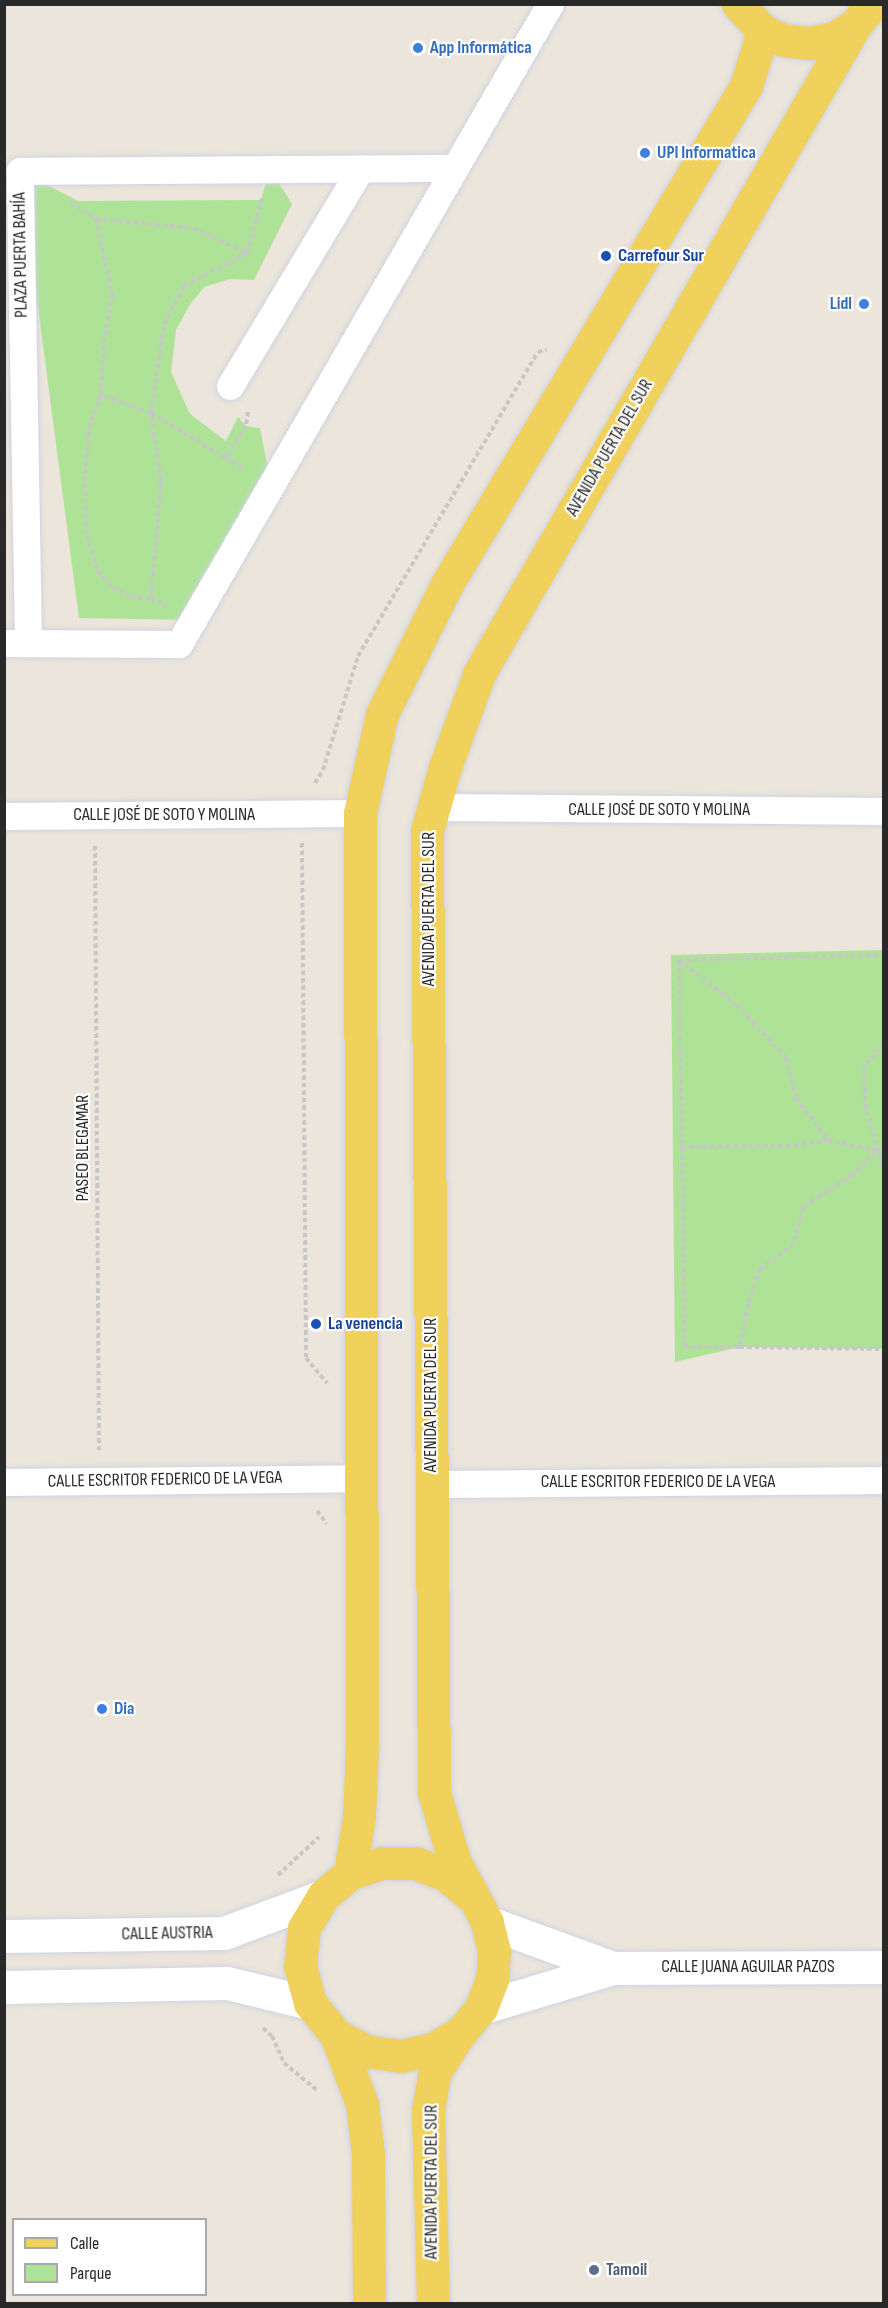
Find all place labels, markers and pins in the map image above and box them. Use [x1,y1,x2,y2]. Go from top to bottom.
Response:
place label: App Informática [430,37,532,59]
marker: App Informática [411,41,425,55]
place label: UPI Informatica [657,142,756,164]
marker: UPI Informatica [638,146,652,160]
place label: Carrefour Sur [618,245,704,267]
marker: Carrefour Sur [599,249,613,263]
place label: Lidl [830,293,852,315]
marker: Lidl [857,297,871,311]
place label: La venencia [328,1313,403,1335]
marker: La venencia [309,1317,323,1331]
place label: Dia [114,1698,134,1720]
marker: Dia [95,1702,109,1716]
place label: Tamoil [606,2259,647,2281]
marker: Tamoil [587,2263,601,2277]

